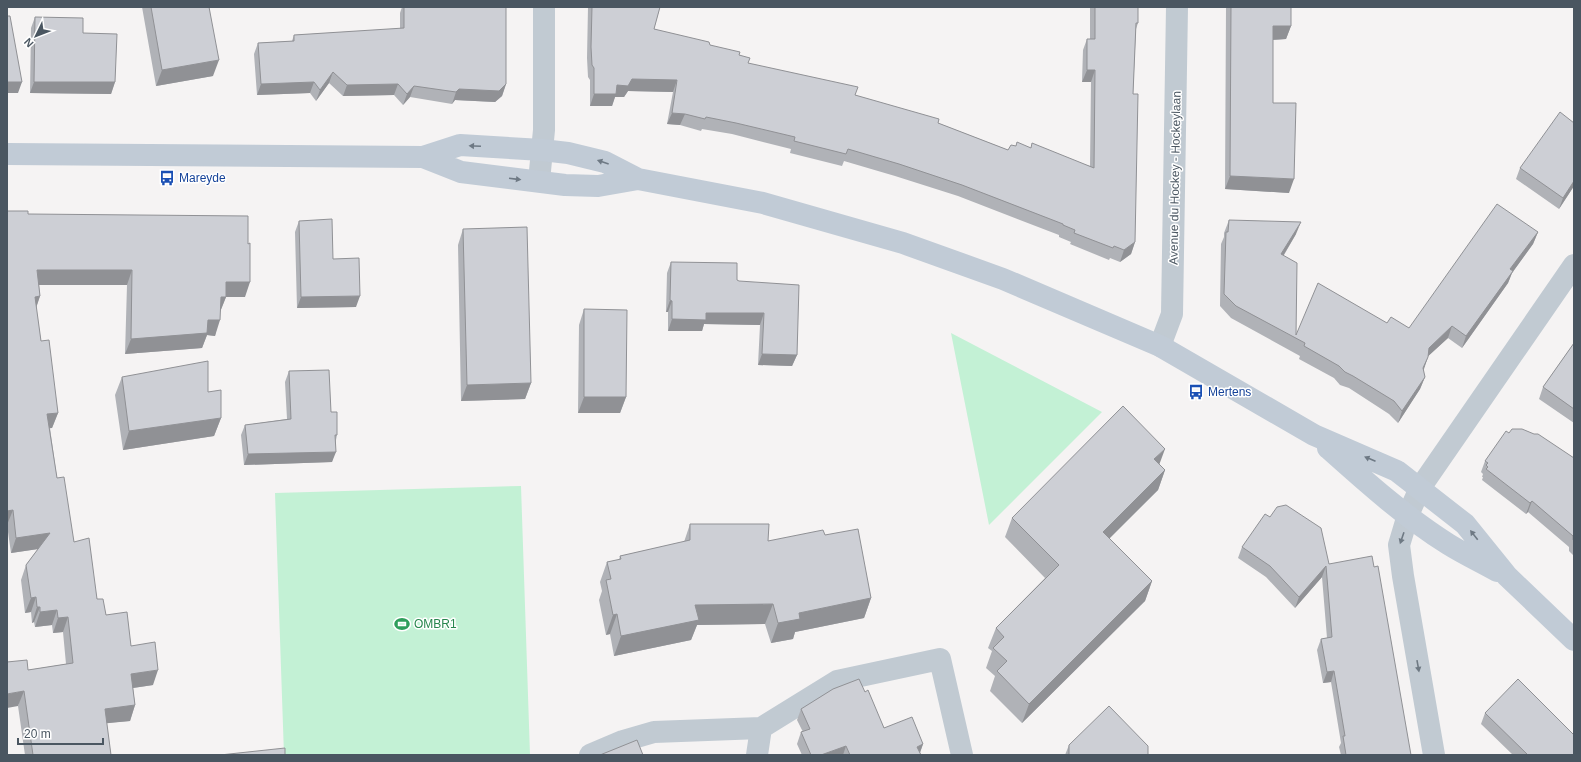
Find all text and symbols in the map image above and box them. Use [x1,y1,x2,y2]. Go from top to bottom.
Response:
north arrow [16,16,56,56]
text: N [22,36,36,50]
street label: Avenue du Hockey - Hockeylaan [1166,91,1184,265]
one-way arrow [468,143,481,149]
one-way arrow [597,159,609,165]
bus stop icon: Mareyde [158,169,176,187]
place label: Mareyde [179,171,226,185]
one-way arrow [509,175,521,182]
bus stop icon: Mertens [1187,383,1205,401]
place label: Mertens [1208,385,1251,399]
one-way arrow [1364,456,1375,462]
one-way arrow [1469,529,1478,540]
one-way arrow [1398,532,1404,544]
sports icon: OMBR1 [393,615,411,633]
place label: OMBR1 [414,617,457,631]
one-way arrow [1416,660,1422,672]
scale bar [18,720,103,746]
text: 20 m [24,727,51,741]

